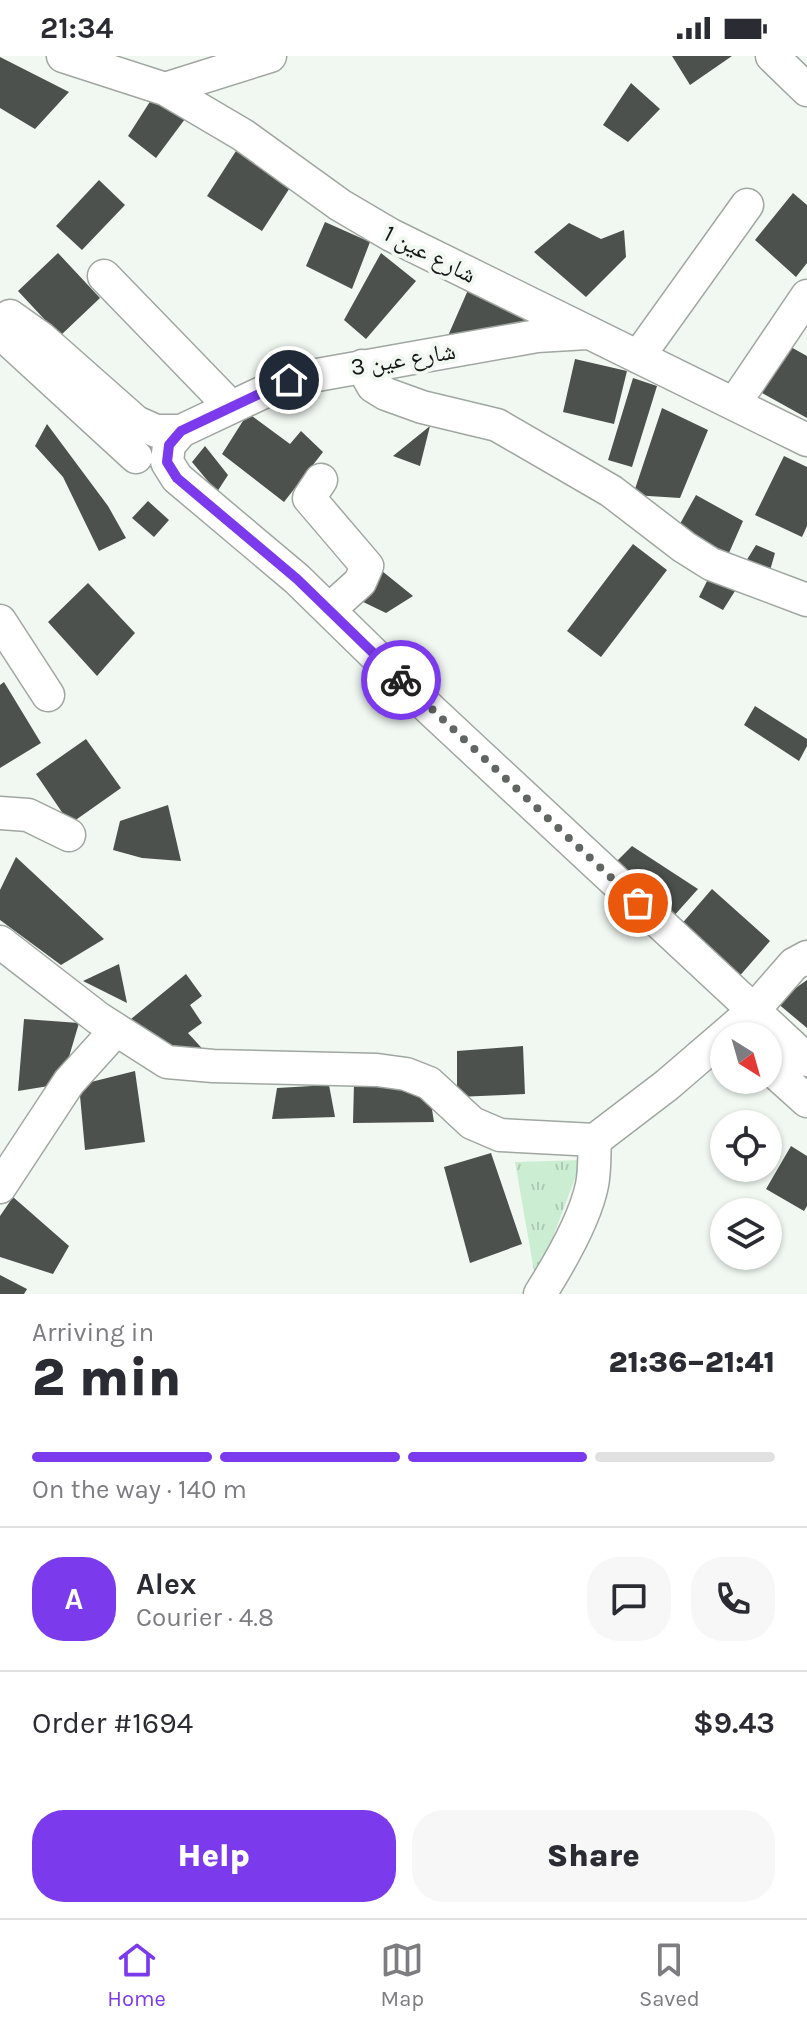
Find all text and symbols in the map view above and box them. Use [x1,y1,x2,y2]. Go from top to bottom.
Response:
text: 21:34 [40,10,113,46]
street label: شارع عين 1 [379,219,481,290]
street label: شارع عين 3 [348,337,458,382]
pin [255,346,323,414]
icon: home [267,358,311,402]
courier [361,640,441,720]
icon: bike [379,658,423,702]
pin [604,869,672,937]
icon: bag [616,881,660,925]
north arrow [710,1022,782,1094]
map controls [710,1022,782,1270]
button: locate [710,1110,782,1182]
button: layers [710,1198,782,1270]
text: Arriving in [32,1317,154,1348]
text: 21:36–21:41 [609,1344,775,1380]
text: 2 min [32,1347,181,1408]
text: On the way · 140 m [32,1474,247,1505]
button: chat [587,1557,671,1641]
button: phone [691,1557,775,1641]
text: Alex [136,1566,196,1602]
text: A [65,1581,83,1617]
text: Courier · 4.8 [136,1602,274,1633]
text: Order #1694 [32,1705,193,1741]
text: $9.43 [693,1705,775,1741]
button: Help [32,1810,396,1902]
button: Share [412,1810,775,1902]
tab: Home [107,1938,166,2012]
tab: Map [380,1938,424,2012]
tab: Saved [639,1938,700,2012]

